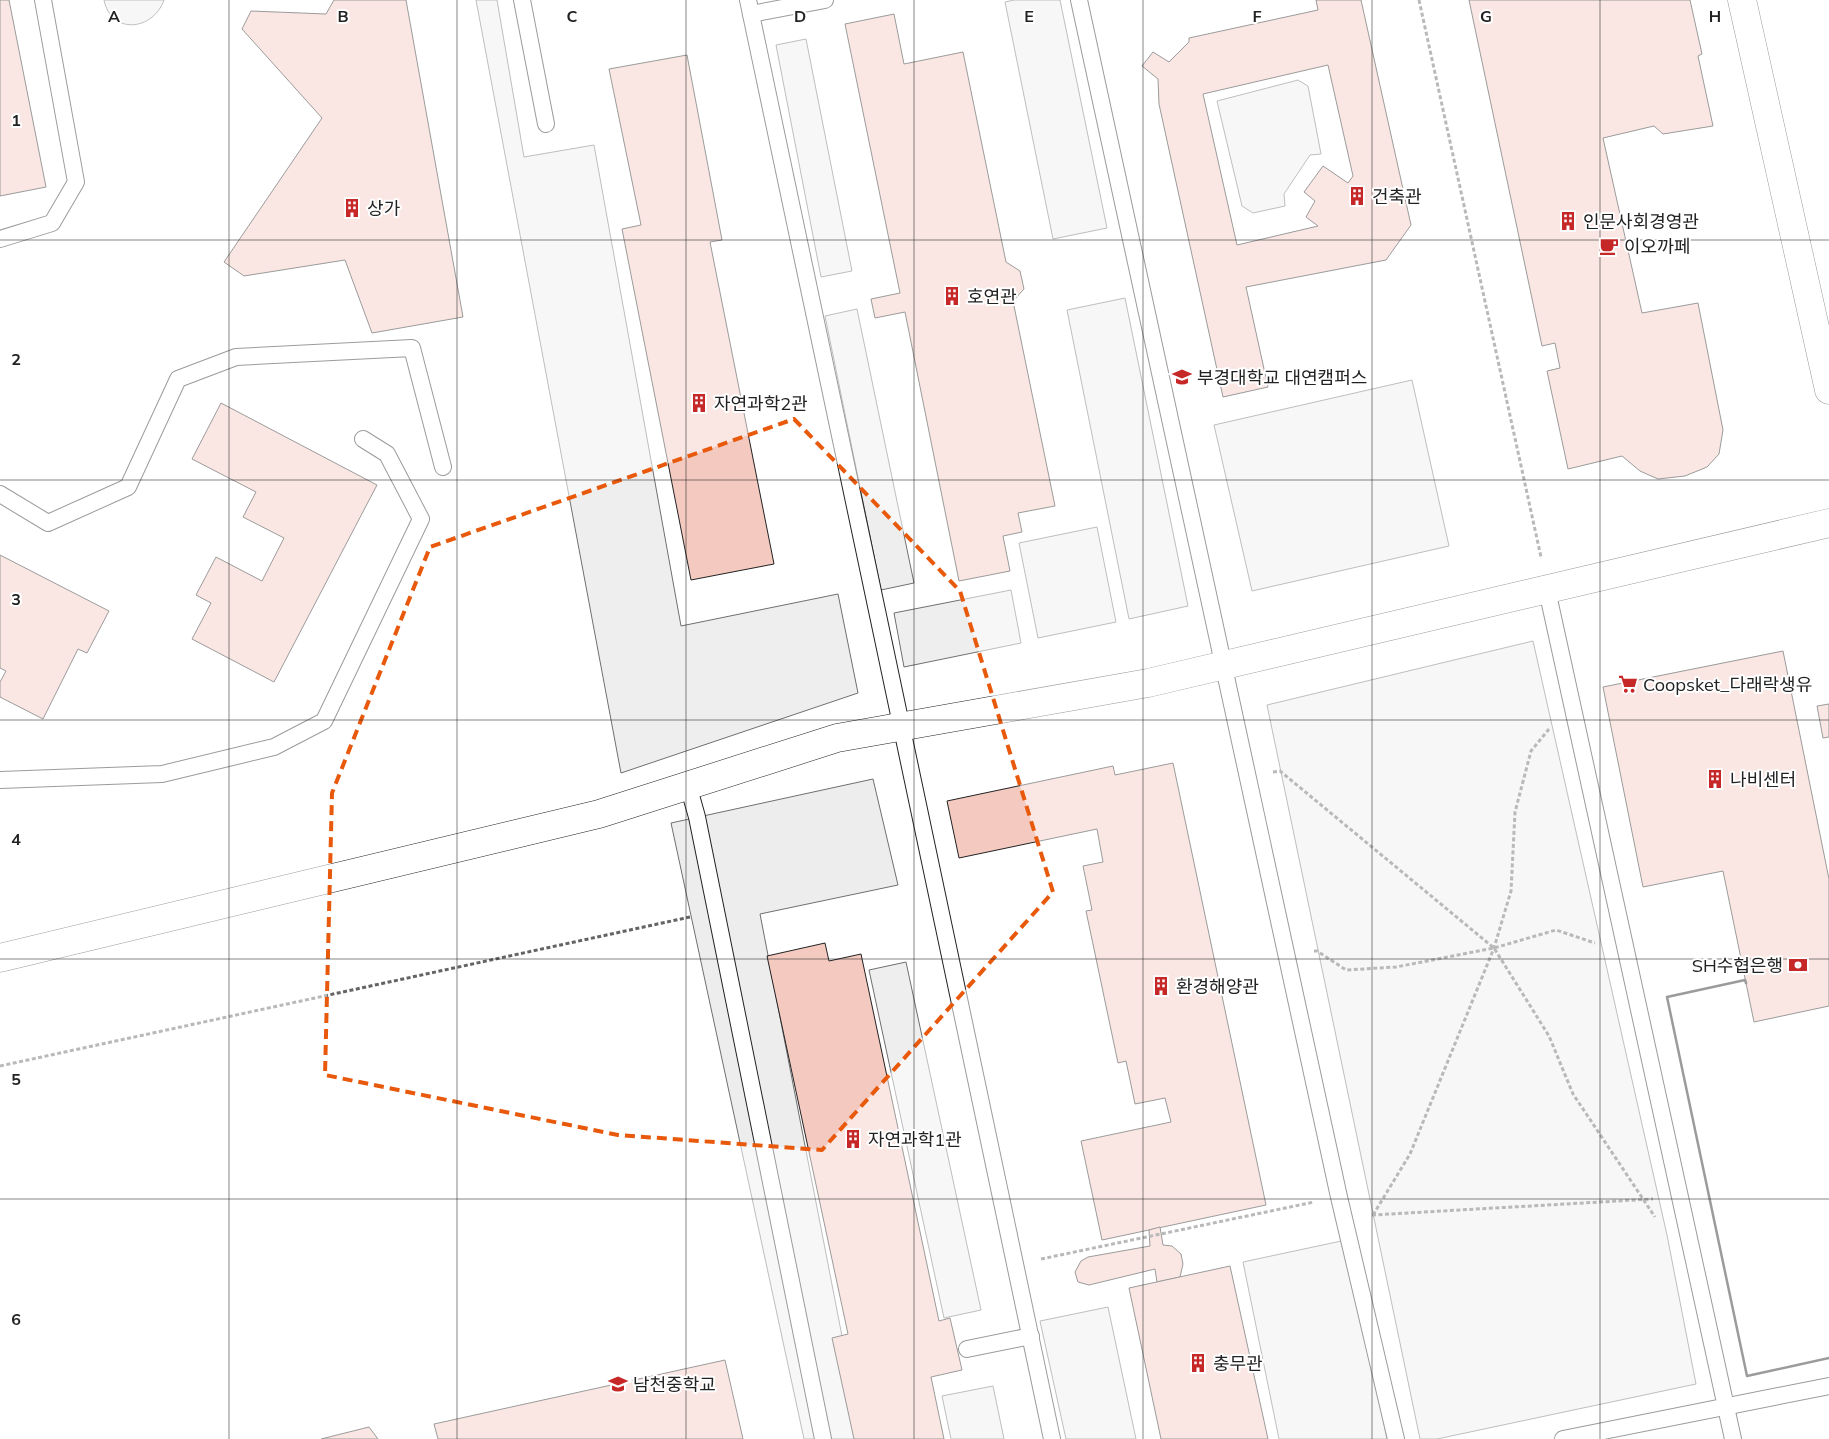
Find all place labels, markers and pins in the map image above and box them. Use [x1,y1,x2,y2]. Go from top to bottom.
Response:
building icon: 건축관 [1346,185,1368,207]
place label: 건축관 [1372,185,1422,208]
building icon: 상가 [341,197,363,219]
place label: 상가 [367,197,401,220]
building icon: 인문사회경영관 [1557,210,1579,232]
place label: 인문사회경영관 [1583,210,1699,233]
cafe icon: 이오까페 [1598,235,1620,257]
place label: 이오까페 [1624,235,1690,258]
building icon: 호연관 [941,285,963,307]
place label: 호연관 [967,285,1017,308]
school or university icon: 부경대학교 대연캠퍼스 [1171,366,1193,388]
place label: 부경대학교 대연캠퍼스 [1197,366,1367,389]
building icon: 자연과학2관 [688,392,710,414]
place label: 자연과학2관 [714,392,808,415]
supermarket icon: Coopsket_다래락생유 [1617,673,1639,695]
place label: Coopsket_다래락생유 [1643,673,1812,696]
building icon: 나비센터 [1704,768,1726,790]
place label: 나비센터 [1730,768,1796,791]
place label: SH수협은행 [1692,954,1783,977]
bank icon: SH수협은행 [1787,954,1809,976]
building icon: 환경해양관 [1150,975,1172,997]
place label: 환경해양관 [1176,975,1259,998]
building icon: 자연과학1관 [842,1128,864,1150]
place label: 자연과학1관 [868,1128,962,1151]
building icon: 충무관 [1187,1352,1209,1374]
place label: 충무관 [1213,1352,1263,1375]
school or university icon: 남천중학교 [607,1373,629,1395]
place label: 남천중학교 [633,1373,716,1396]

